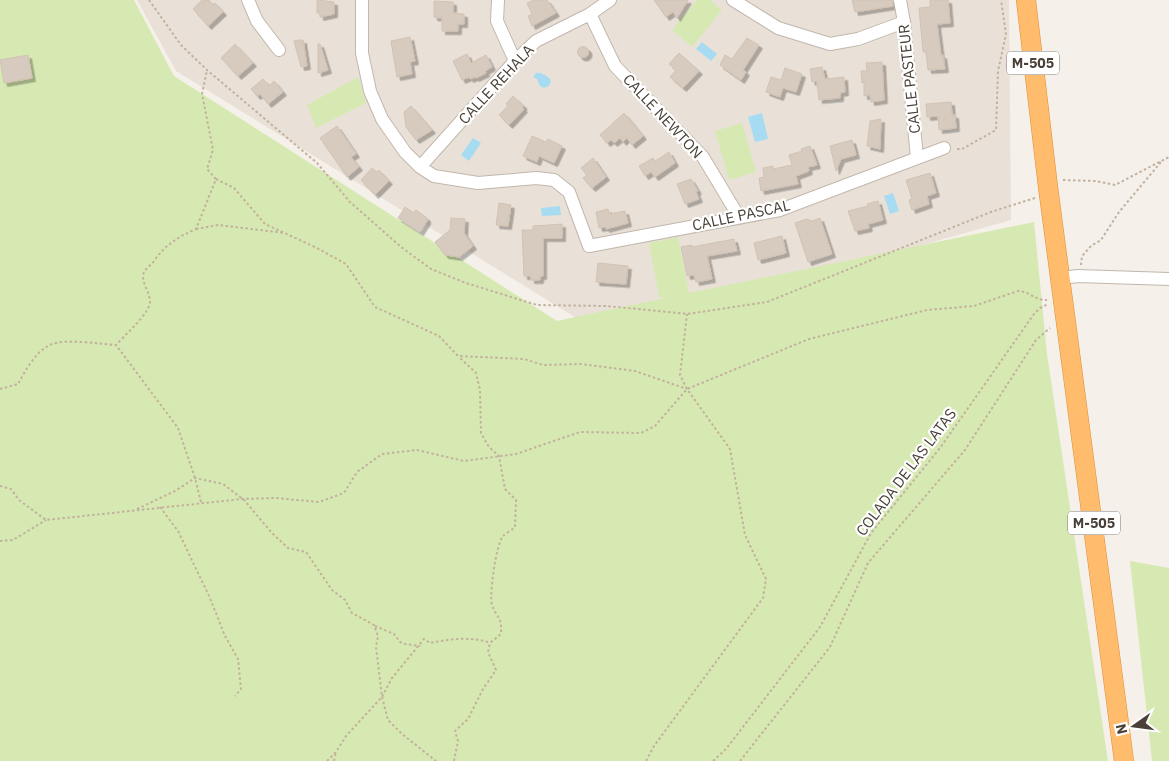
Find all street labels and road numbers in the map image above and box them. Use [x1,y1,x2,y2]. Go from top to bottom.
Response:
street label: CALLE PASTEUR [894,23,924,135]
street label: CALLE REHALA [454,40,538,128]
road number: M-505 [1007,52,1059,74]
street label: CALLE NEWTON [619,70,707,162]
street label: CALLE PASCAL [690,195,792,235]
street label: COLADA DE LAS LATAS [852,405,960,539]
road number: M-505 [1068,512,1120,534]

